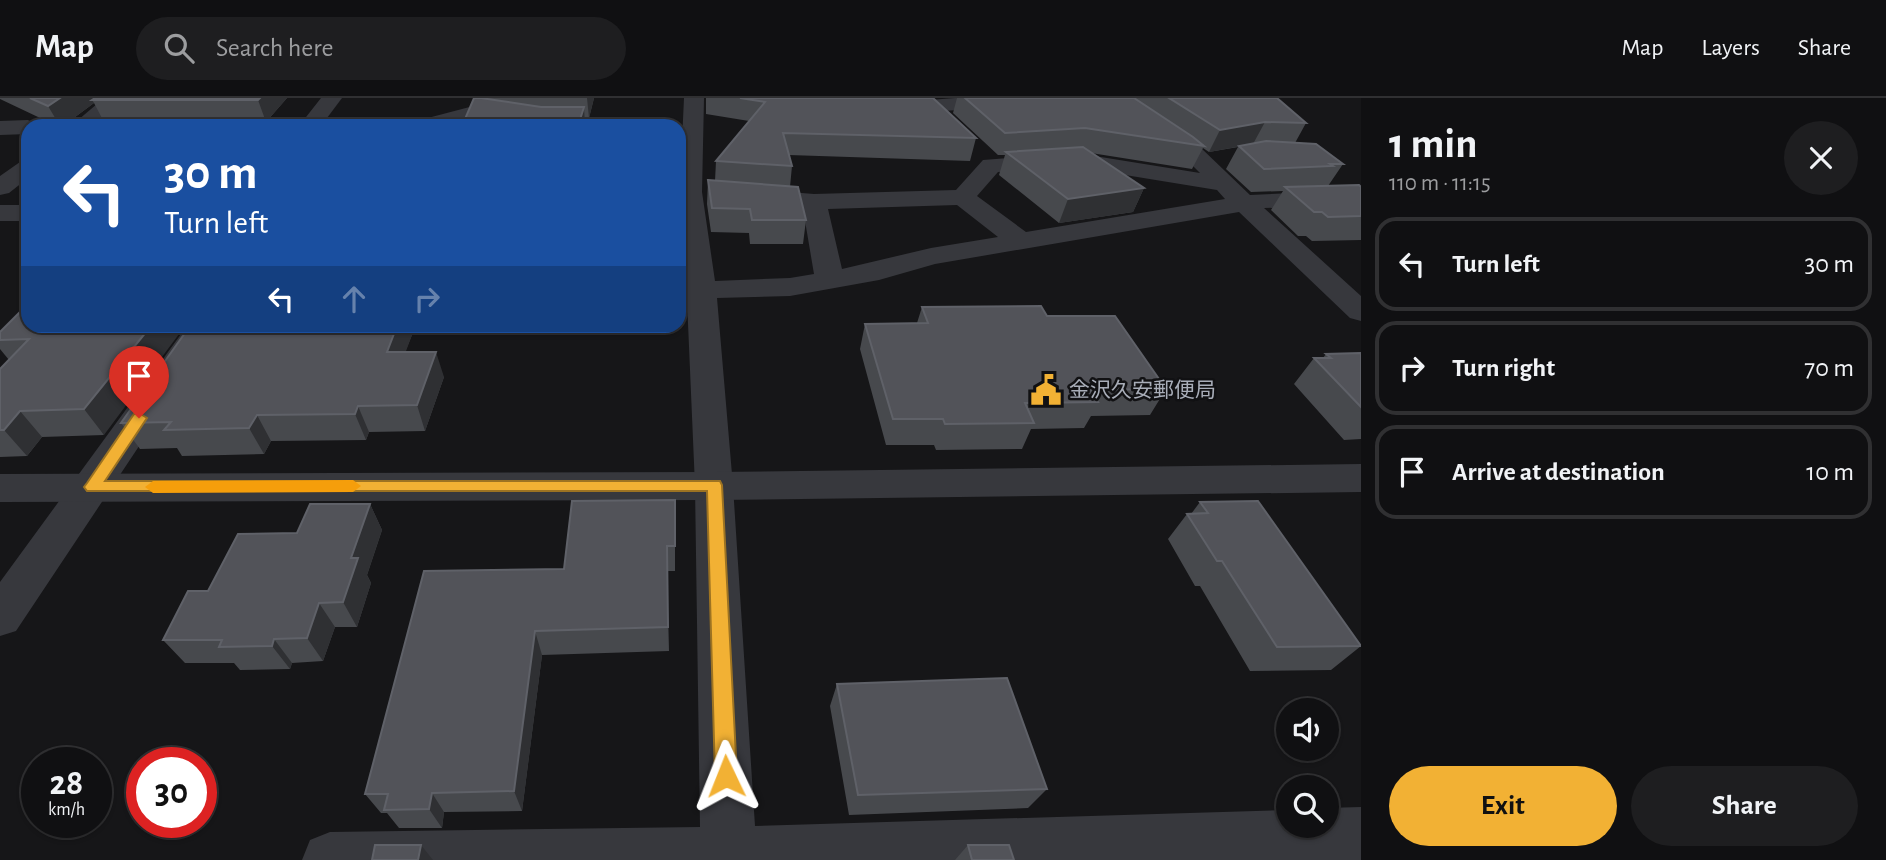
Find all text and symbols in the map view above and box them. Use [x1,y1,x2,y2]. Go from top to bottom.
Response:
search box [136,17,626,80]
icon: search [160,29,198,67]
text: Map [35,31,94,64]
text: Search here [216,35,334,61]
text: Map [1621,36,1663,60]
text: Layers [1701,36,1760,60]
text: Share [1798,36,1851,60]
button: close [1784,121,1858,195]
text: 1 min [1389,123,1478,165]
icon: left [49,147,140,238]
text: 30 m [164,149,258,198]
text: 110 m · 11:15 [1389,172,1491,195]
text: Turn left [164,207,268,239]
icon: left [1393,245,1431,283]
text: Turn left [1452,251,1540,277]
text: 30 m [1804,251,1854,277]
icon: left [262,280,300,318]
icon: ahead [335,280,373,318]
icon: right [408,280,446,318]
pin [109,346,169,418]
icon: right [1393,349,1431,387]
text: Turn right [1452,355,1555,381]
text: 70 m [1804,355,1854,381]
icon: arrive [120,357,158,395]
public building icon: 金沢久安郵便局 [1029,373,1063,407]
place label: 金沢久安郵便局 [1069,379,1216,401]
icon: arrive [1393,453,1431,491]
text: Arrive at destination [1452,459,1665,485]
text: 10 m [1806,459,1854,485]
map controls [1276,698,1339,838]
button: sound [1276,698,1339,761]
position arrow [689,739,763,813]
speed limit sign: 30 [126,747,217,838]
text: 28 [50,766,83,801]
button: Exit [1389,766,1617,846]
button: Share [1631,766,1858,846]
button: search [1276,775,1339,838]
text: km/h [48,801,85,819]

